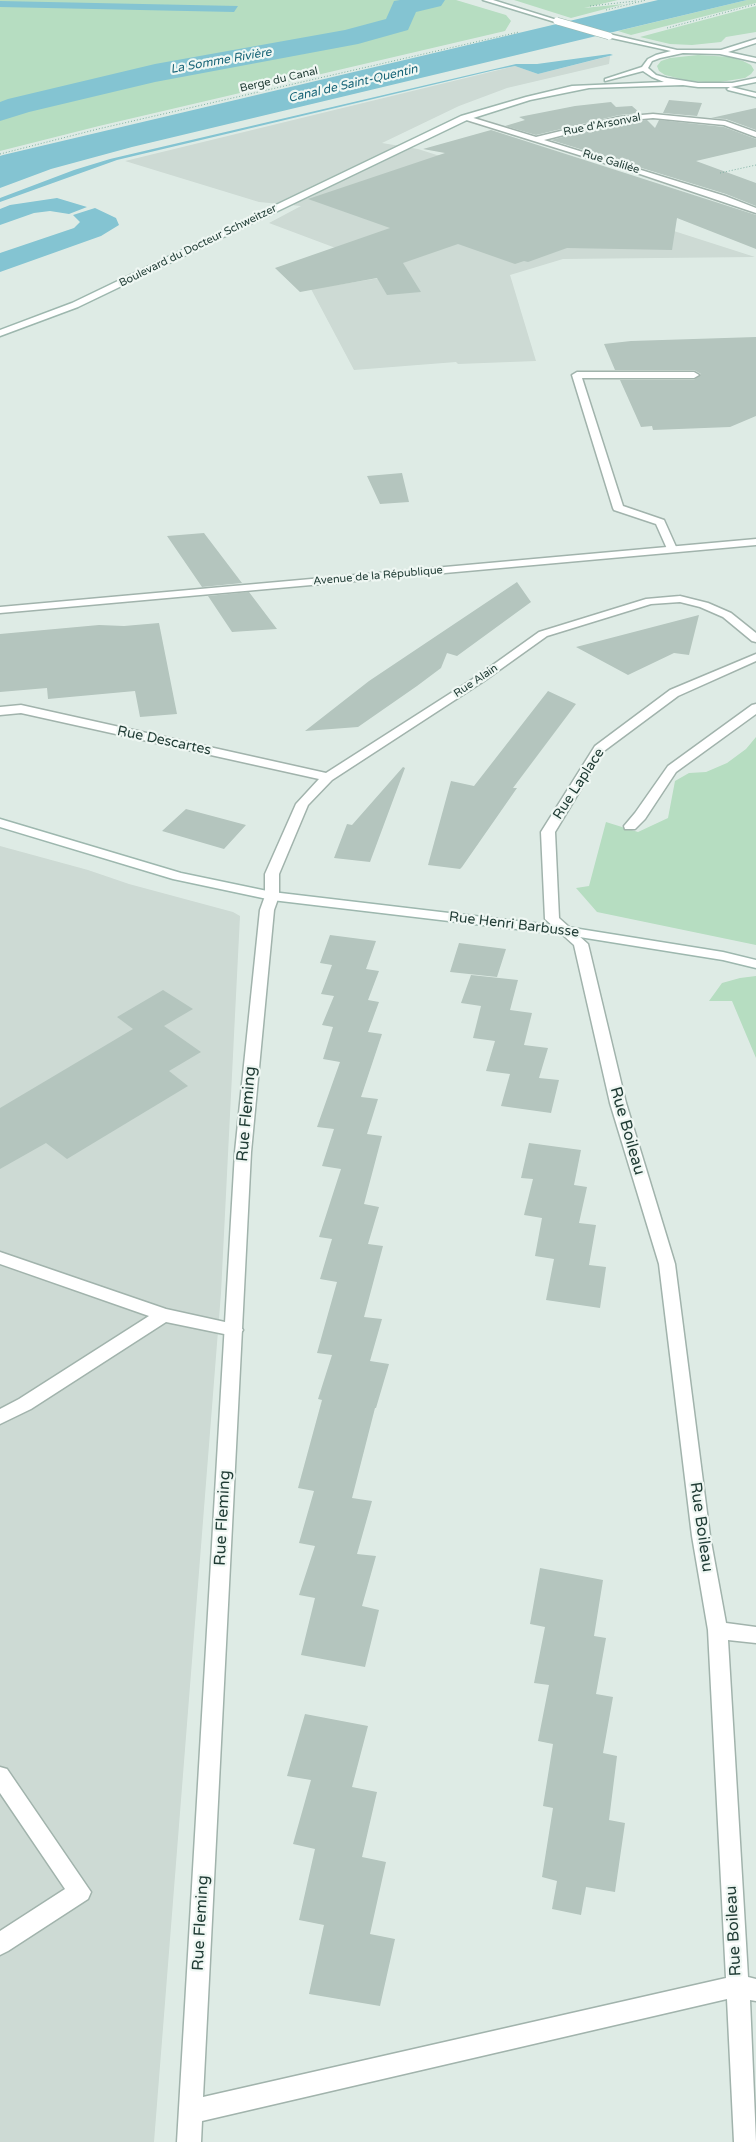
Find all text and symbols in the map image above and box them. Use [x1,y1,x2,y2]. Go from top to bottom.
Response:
water label: La Somme Rivière [169,45,273,77]
water label: Canal de Saint-Quentin [287,62,419,106]
street label: Berge du Canal [239,65,319,95]
street label: Rue d'Arsonval [562,111,642,139]
street label: Rue Galilée [581,147,641,177]
street label: Boulevard du Docteur Schweitzer [117,202,279,290]
street label: Avenue de la République [313,564,443,588]
street label: Rue Alain [452,662,500,700]
street label: Rue Descartes [116,723,212,759]
street label: Rue Laplace [550,745,608,823]
street label: Rue Henri Barbusse [448,909,580,941]
street label: Rue Fleming [233,1066,261,1162]
street label: Rue Boileau [605,1085,649,1177]
street label: Rue Fleming [211,1470,235,1566]
street label: Rue Boileau [685,1481,717,1573]
street label: Rue Fleming [189,1875,213,1971]
street label: Rue Boileau [722,1885,746,1977]

